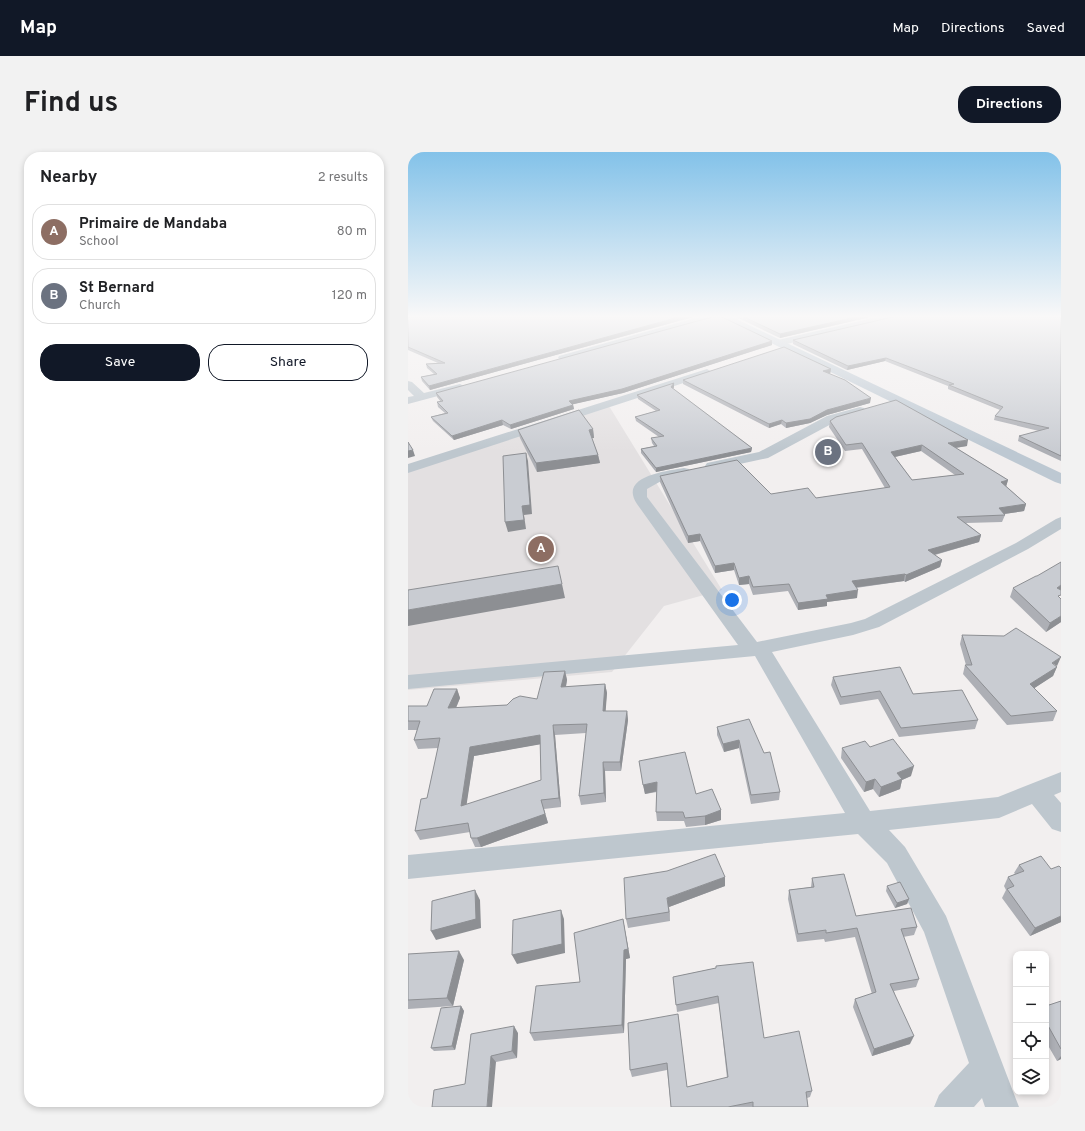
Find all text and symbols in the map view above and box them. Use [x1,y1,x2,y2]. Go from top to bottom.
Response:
text: Map [20,16,57,40]
text: Map [893,20,919,37]
text: Directions [941,20,1005,37]
text: Saved [1027,20,1065,37]
text: Find us [24,86,118,122]
button: Directions [958,86,1061,123]
text: Nearby [40,167,97,189]
text: 2 results [318,170,368,186]
text: Primaire de Mandaba [79,215,227,234]
text: A [49,224,59,240]
text: 80 m [337,224,367,240]
text: School [79,234,119,250]
text: St Bernard [79,279,154,298]
text: B [50,288,58,304]
text: 120 m [332,288,367,304]
text: Church [79,298,121,314]
button: Save [40,344,200,381]
button: Share [208,344,368,381]
pin: B [815,437,841,467]
pin: A [528,534,554,564]
your location [722,590,742,610]
map controls [1013,951,1049,1095]
button: + [1013,951,1049,987]
button: − [1013,987,1049,1023]
button: locate [1013,1023,1049,1059]
button: layers [1013,1059,1049,1095]

